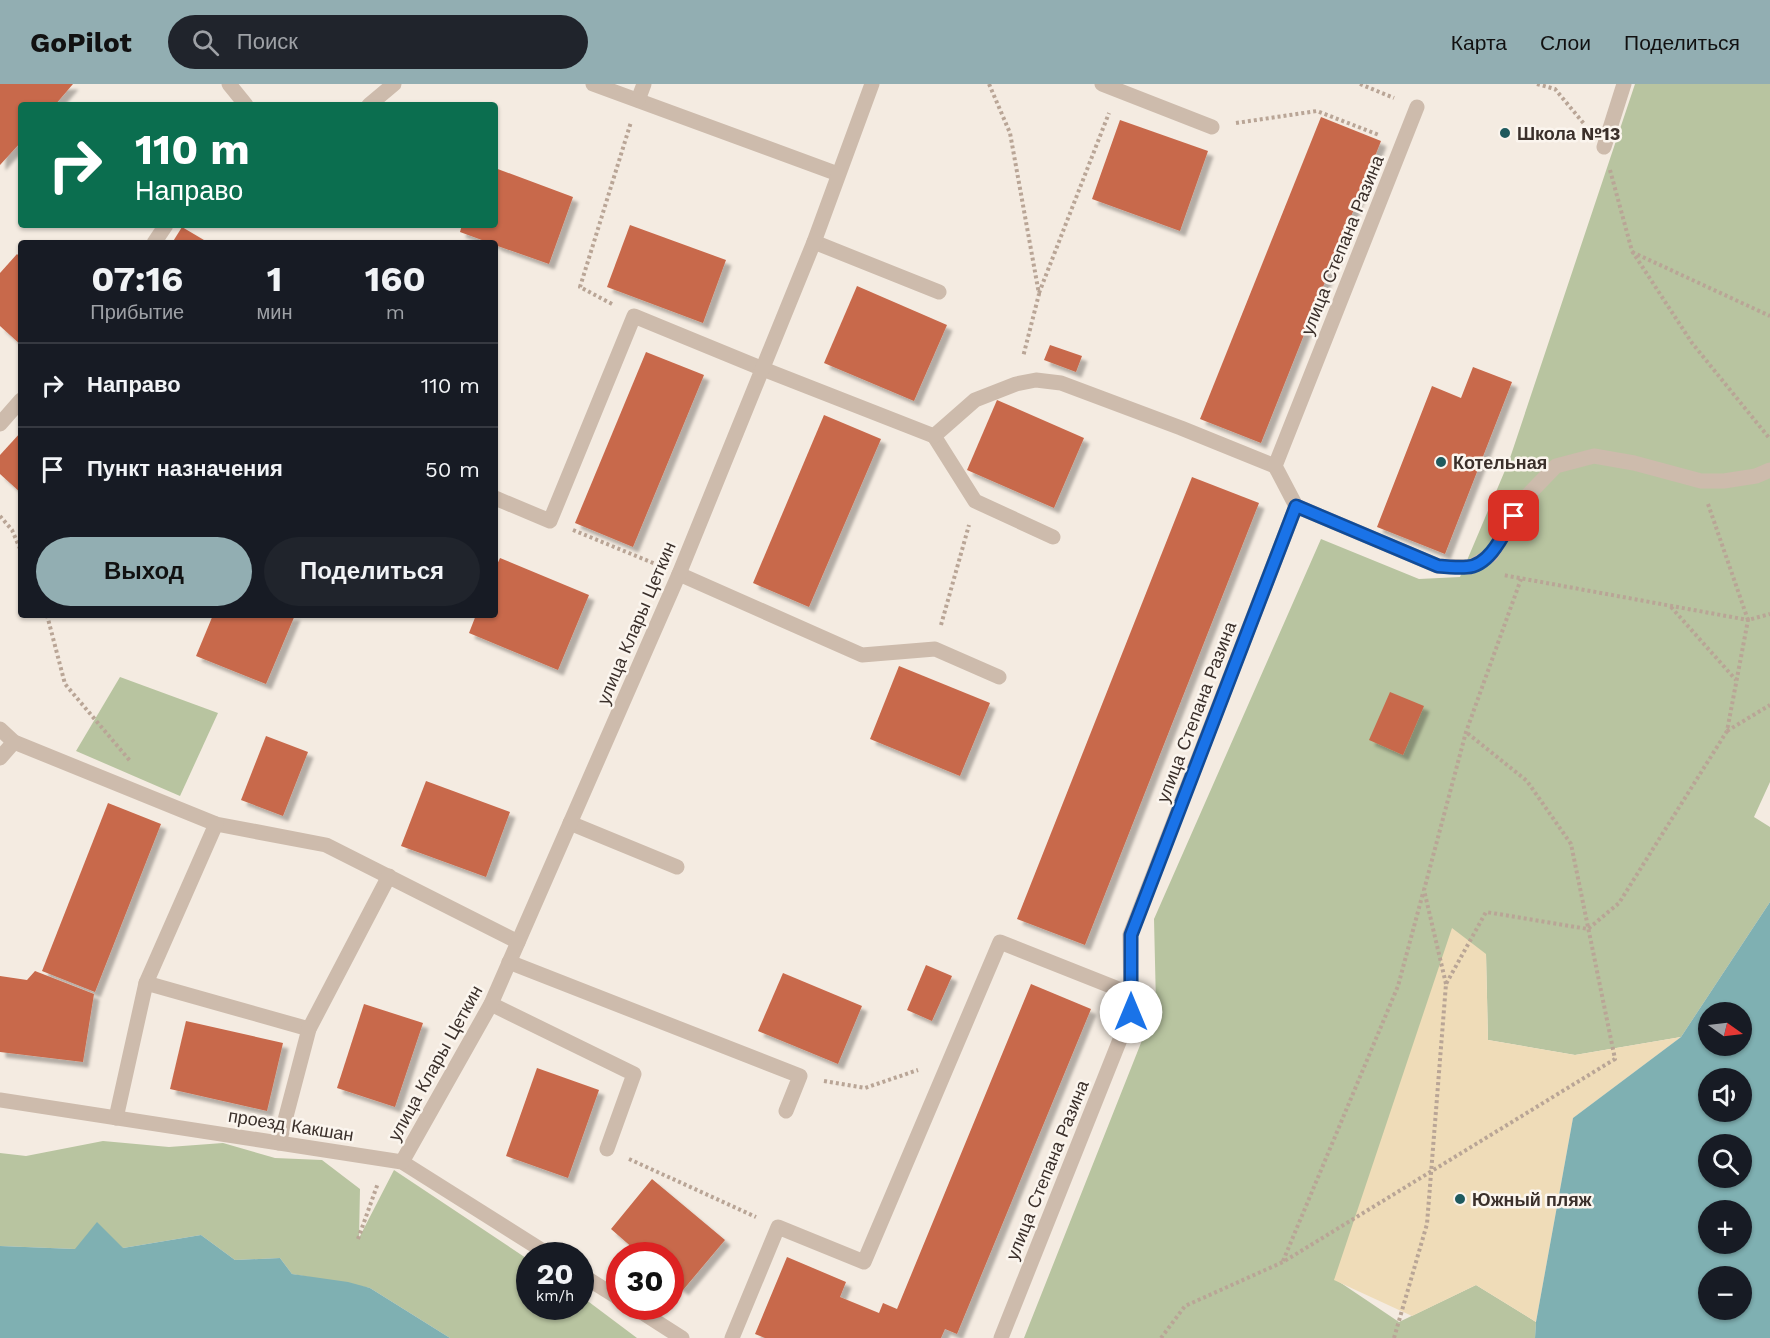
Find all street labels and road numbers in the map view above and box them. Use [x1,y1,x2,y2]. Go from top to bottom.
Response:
street label: улица Степана Разина [1296,151,1388,338]
street label: улица Клары Цеткин [592,539,680,707]
street label: улица Степана Разина [1152,618,1241,805]
street label: улица Клары Цеткин [384,982,486,1144]
street label: улица Степана Разина [1001,1076,1093,1263]
street label: проезд Какшан [227,1105,355,1145]

